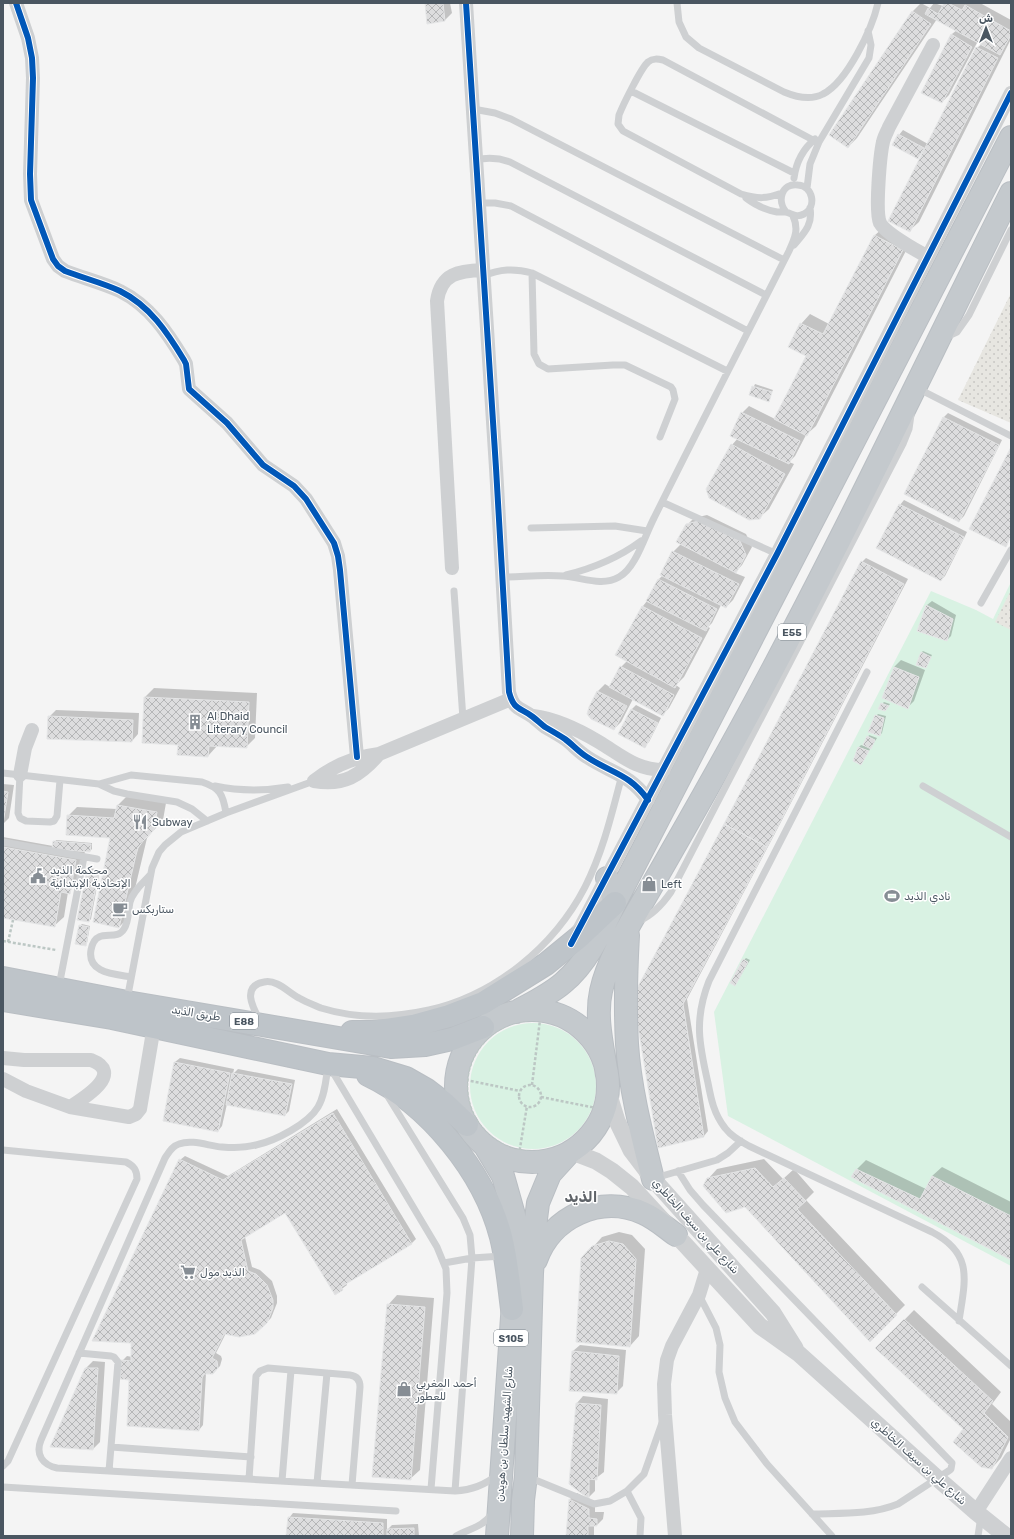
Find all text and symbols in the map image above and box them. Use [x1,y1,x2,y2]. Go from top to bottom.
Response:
north arrow [966,8,1006,48]
text: ش [979,12,993,25]
road number: E55 [778,624,806,640]
place label: Al Dhaid Literary Council [207,710,287,736]
building icon: Al Dhaid Literary Council [186,713,204,731]
restaurant icon: Subway [131,813,149,831]
place label: Subway [152,816,193,829]
place label: محكمة الذيد الإتحادية الإبتدائية [50,864,131,890]
public building icon: محكمة الذيد الإتحادية الإبتدائية [29,867,47,885]
shop icon: Left [640,875,658,893]
place label: Left [661,878,682,891]
sports icon: نادي الذيد [883,887,901,905]
place label: نادي الذيد [904,890,951,904]
cafe icon: ستاربكس [111,900,129,918]
place label: ستاربكس [132,903,174,916]
street label: طريق الذيد [170,1003,222,1025]
road number: E88 [230,1013,258,1029]
street label: شارع علي بن سيف الخاطري [648,1176,742,1278]
district label: الذيد [565,1188,597,1206]
supermarket icon: الذيد مول [179,1263,197,1281]
place label: الذيد مول [200,1266,245,1280]
road number: S105 [494,1330,528,1346]
street label: شارع الشهيد سلطان بن هويدن [493,1366,518,1502]
place label: أحمد المغربي للعطور [415,1377,477,1404]
shop icon: أحمد المغربي للعطور [395,1380,413,1398]
street label: شارع علي بن سيف الخاطري [867,1415,969,1509]

